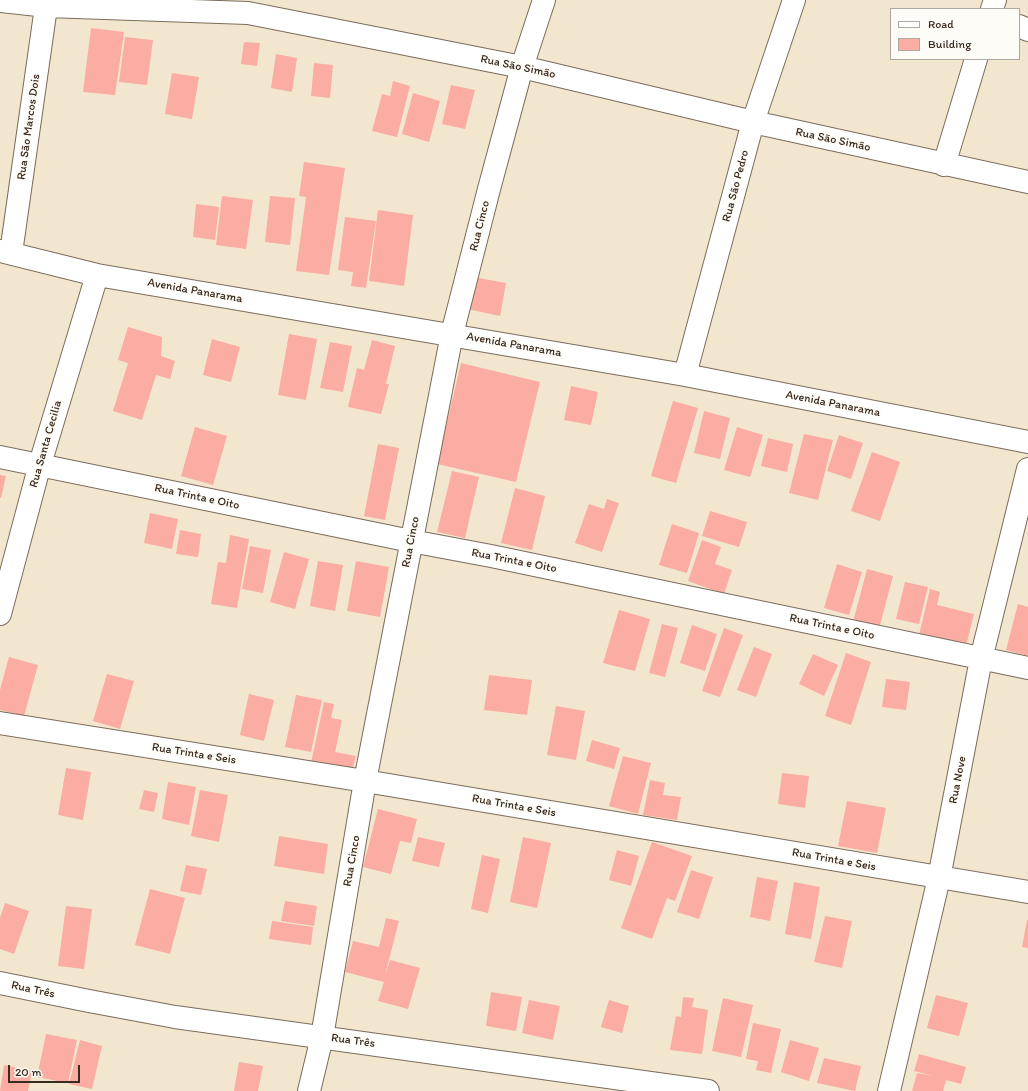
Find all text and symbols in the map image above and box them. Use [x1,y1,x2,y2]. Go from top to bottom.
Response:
legend [890,8,1020,60]
text: Road [928,17,954,31]
text: Building [928,37,971,51]
street label: Rua São Simão [479,52,557,82]
street label: Rua São Marcos Dois [14,73,44,181]
street label: Rua São Simão [794,125,872,155]
street label: Rua São Pedro [719,148,753,224]
street label: Rua Cinco [467,199,493,253]
street label: Avenida Panarama [146,276,244,306]
street label: Avenida Panarama [465,330,563,360]
street label: Avenida Panarama [784,388,882,420]
street label: Rua Santa Cecilia [27,399,65,489]
street label: Rua Trinta e Oito [153,481,241,513]
street label: Rua Cinco [399,515,423,569]
street label: Rua Trinta e Oito [470,546,558,576]
street label: Rua Trinta e Oito [788,611,876,643]
street label: Rua Trinta e Seis [151,740,237,768]
street label: Rua Nove [946,755,970,805]
street label: Rua Trinta e Seis [471,792,557,820]
street label: Rua Cinco [340,834,364,888]
street label: Rua Trinta e Seis [791,846,877,874]
street label: Rua Três [10,978,56,1002]
street label: Rua Três [330,1031,376,1051]
scale bar [10,1057,82,1083]
text: 20 m [15,1065,42,1079]

